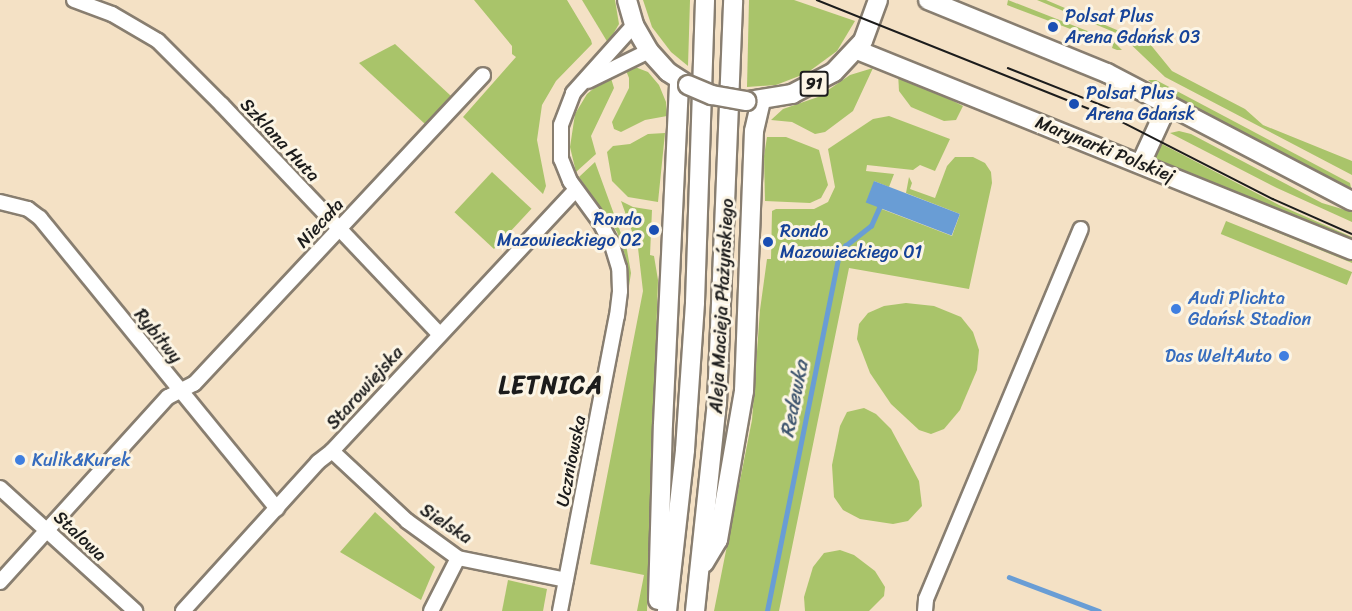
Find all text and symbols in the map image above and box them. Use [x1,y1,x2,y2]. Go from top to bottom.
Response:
place label: Polsat Plus Arena Gdańsk 03 [1065,6,1200,48]
marker: Polsat Plus Arena Gdańsk 03 [1046,20,1060,34]
road number: 91 [799,71,829,97]
place label: Polsat Plus Arena Gdańsk [1086,83,1195,125]
street label: Szklana Huta [236,94,324,186]
marker: Polsat Plus Arena Gdańsk [1067,97,1081,111]
street label: Marynarki Polskiej [1032,111,1178,187]
street label: Niecała [292,194,348,252]
street label: Aleja Macieja Płażyńskiego [706,198,738,414]
place label: Rondo Mazowieckiego 02 [497,209,642,252]
place label: Rondo Mazowieckiego 01 [780,221,922,264]
marker: Rondo Mazowieckiego 02 [647,223,661,237]
marker: Rondo Mazowieckiego 01 [761,235,775,249]
place label: Audi Plichta Gdańsk Stadion [1188,288,1311,330]
marker: Audi Plichta Gdańsk Stadion [1169,302,1183,316]
street label: Rybitwy [130,304,186,368]
street label: Starowiejska [322,342,408,434]
place label: Das WeltAuto [1165,345,1272,367]
marker: Das WeltAuto [1277,349,1291,363]
water label: Redewka [775,359,813,439]
district label: LETNICA [500,372,602,400]
street label: Uczniowska [552,413,590,509]
place label: Kulik&Kurek [32,449,130,471]
marker: Kulik&Kurek [13,453,27,467]
street label: Sielska [416,499,476,549]
street label: Stalowa [49,506,111,566]

